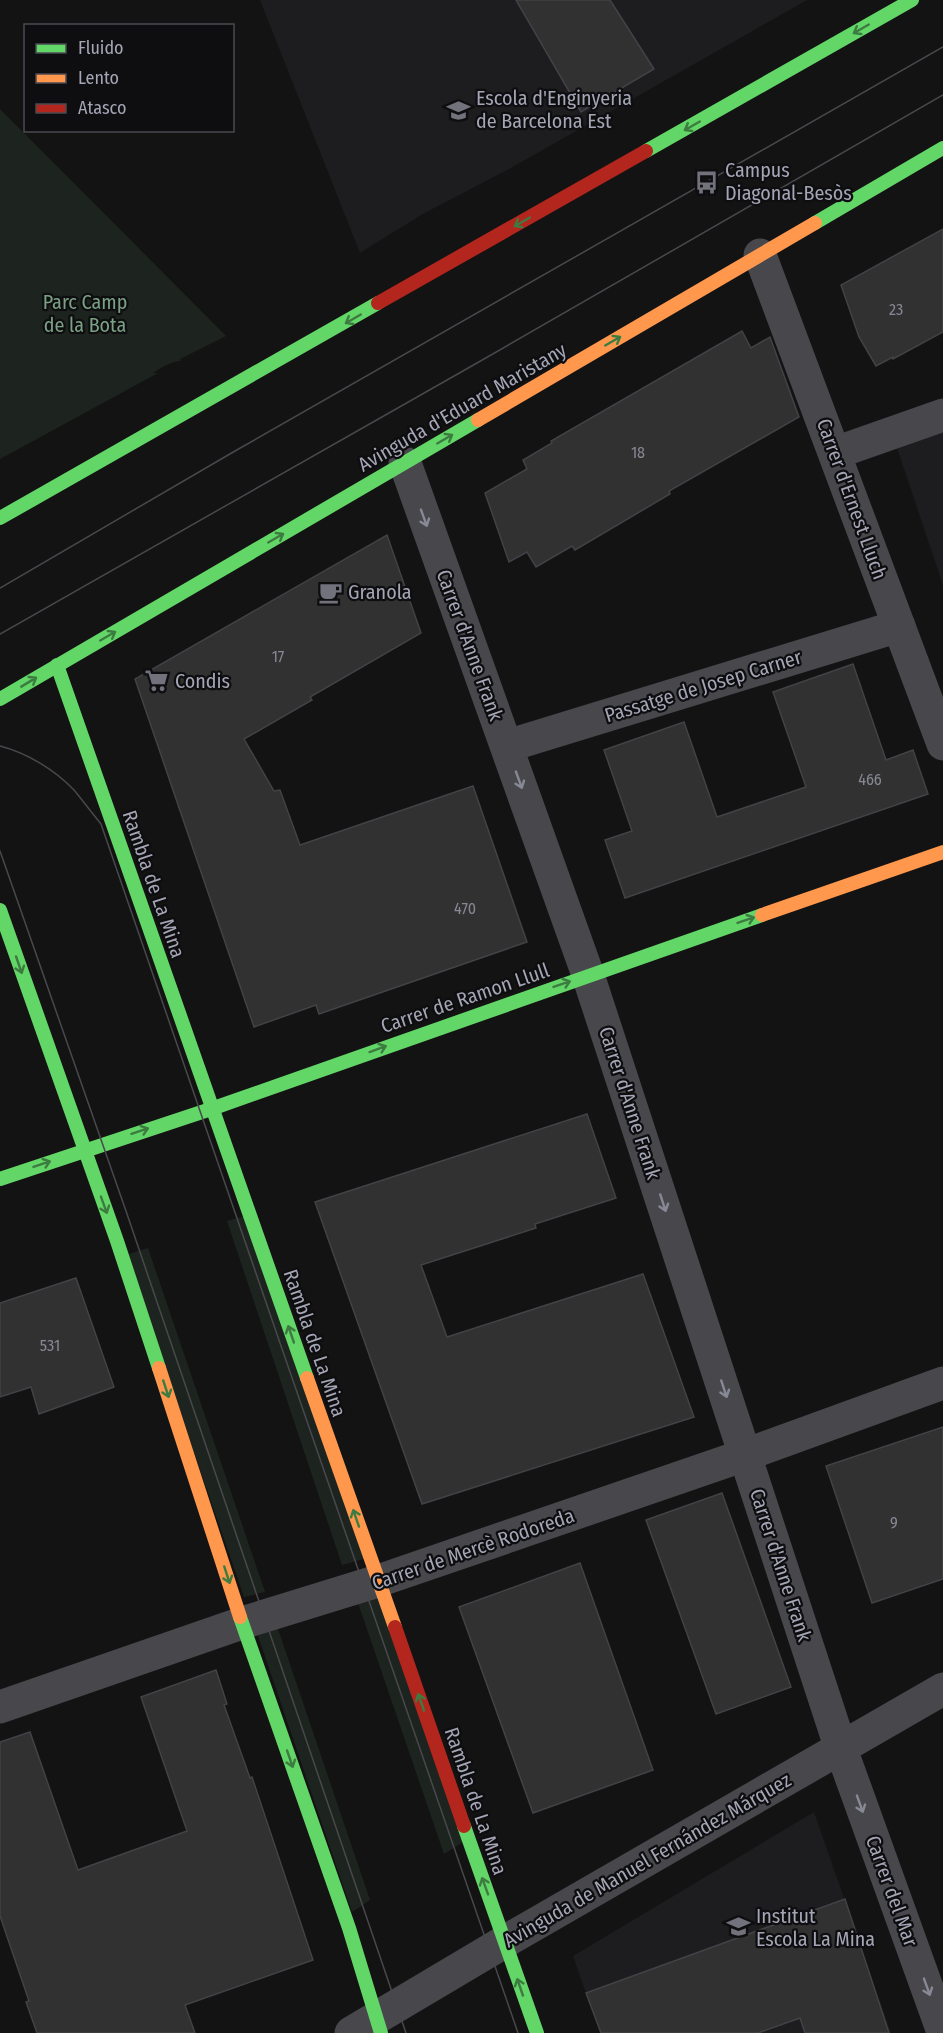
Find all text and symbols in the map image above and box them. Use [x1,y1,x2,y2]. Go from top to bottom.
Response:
one-way arrow [853,23,870,35]
legend [24,24,234,132]
text: Fluido [78,37,124,59]
text: Lento [78,67,119,89]
place label: Escola d'Enginyeria de Barcelona Est [476,86,632,133]
text: Atasco [78,97,126,119]
school or university icon: Escola d'Enginyeria de Barcelona Est [445,97,471,123]
one-way arrow [684,120,701,132]
place label: Campus Diagonal-Besòs [725,158,852,205]
bus stop icon: Campus Diagonal-Besòs [694,169,720,195]
one-way arrow [514,216,531,228]
park label: Parc Camp de la Bota [43,290,127,337]
house number: 23 [889,300,903,319]
one-way arrow [345,313,362,325]
one-way arrow [604,335,621,347]
street label: Avinguda d'Eduard Maristany [354,337,570,477]
street label: Carrer d'Ernest Lluch [812,415,892,583]
one-way arrow [436,433,453,445]
house number: 18 [631,443,645,462]
one-way arrow [420,508,431,527]
one-way arrow [267,531,284,543]
street label: Carrer d'Anne Frank [432,566,509,725]
cafe icon: Granola [317,579,343,605]
place label: Granola [348,580,412,604]
one-way arrow [99,630,116,642]
street label: Passatge de Josep Carner [602,645,804,727]
house number: 17 [272,647,285,666]
supermarket icon: Condis [144,668,170,694]
place label: Condis [175,669,230,693]
one-way arrow [20,676,37,688]
house number: 466 [858,770,882,789]
one-way arrow [514,771,525,789]
street label: Rambla de La Mina [118,807,190,961]
house number: 470 [454,899,476,918]
one-way arrow [736,914,755,925]
one-way arrow [15,955,26,974]
street label: Carrer de Ramon Llull [378,958,552,1038]
one-way arrow [552,978,571,989]
street label: Carrer d'Anne Frank [594,1024,666,1183]
one-way arrow [368,1043,387,1054]
one-way arrow [130,1125,149,1136]
one-way arrow [32,1158,51,1169]
one-way arrow [659,1193,670,1212]
one-way arrow [99,1195,110,1213]
street label: Rambla de La Mina [279,1266,351,1420]
one-way arrow [285,1325,296,1344]
house number: 531 [40,1336,60,1355]
one-way arrow [161,1379,172,1398]
one-way arrow [720,1379,731,1398]
street label: Carrer d'Anne Frank [745,1486,817,1645]
street label: Carrer de Mercè Rodoreda [369,1503,577,1595]
one-way arrow [350,1509,361,1528]
house number: 9 [890,1513,898,1532]
one-way arrow [222,1565,233,1584]
one-way arrow [414,1693,425,1712]
street label: Rambla de La Mina [440,1724,512,1878]
one-way arrow [285,1749,296,1768]
street label: Avinguda de Manuel Fernández Márquez [499,1768,795,1952]
one-way arrow [856,1794,867,1813]
street label: Carrer del Mar [861,1832,923,1950]
one-way arrow [478,1877,489,1896]
place label: Institut Escola La Mina [756,1904,875,1951]
school or university icon: Institut Escola La Mina [725,1914,751,1940]
one-way arrow [922,1977,933,1996]
one-way arrow [514,1978,525,1997]

